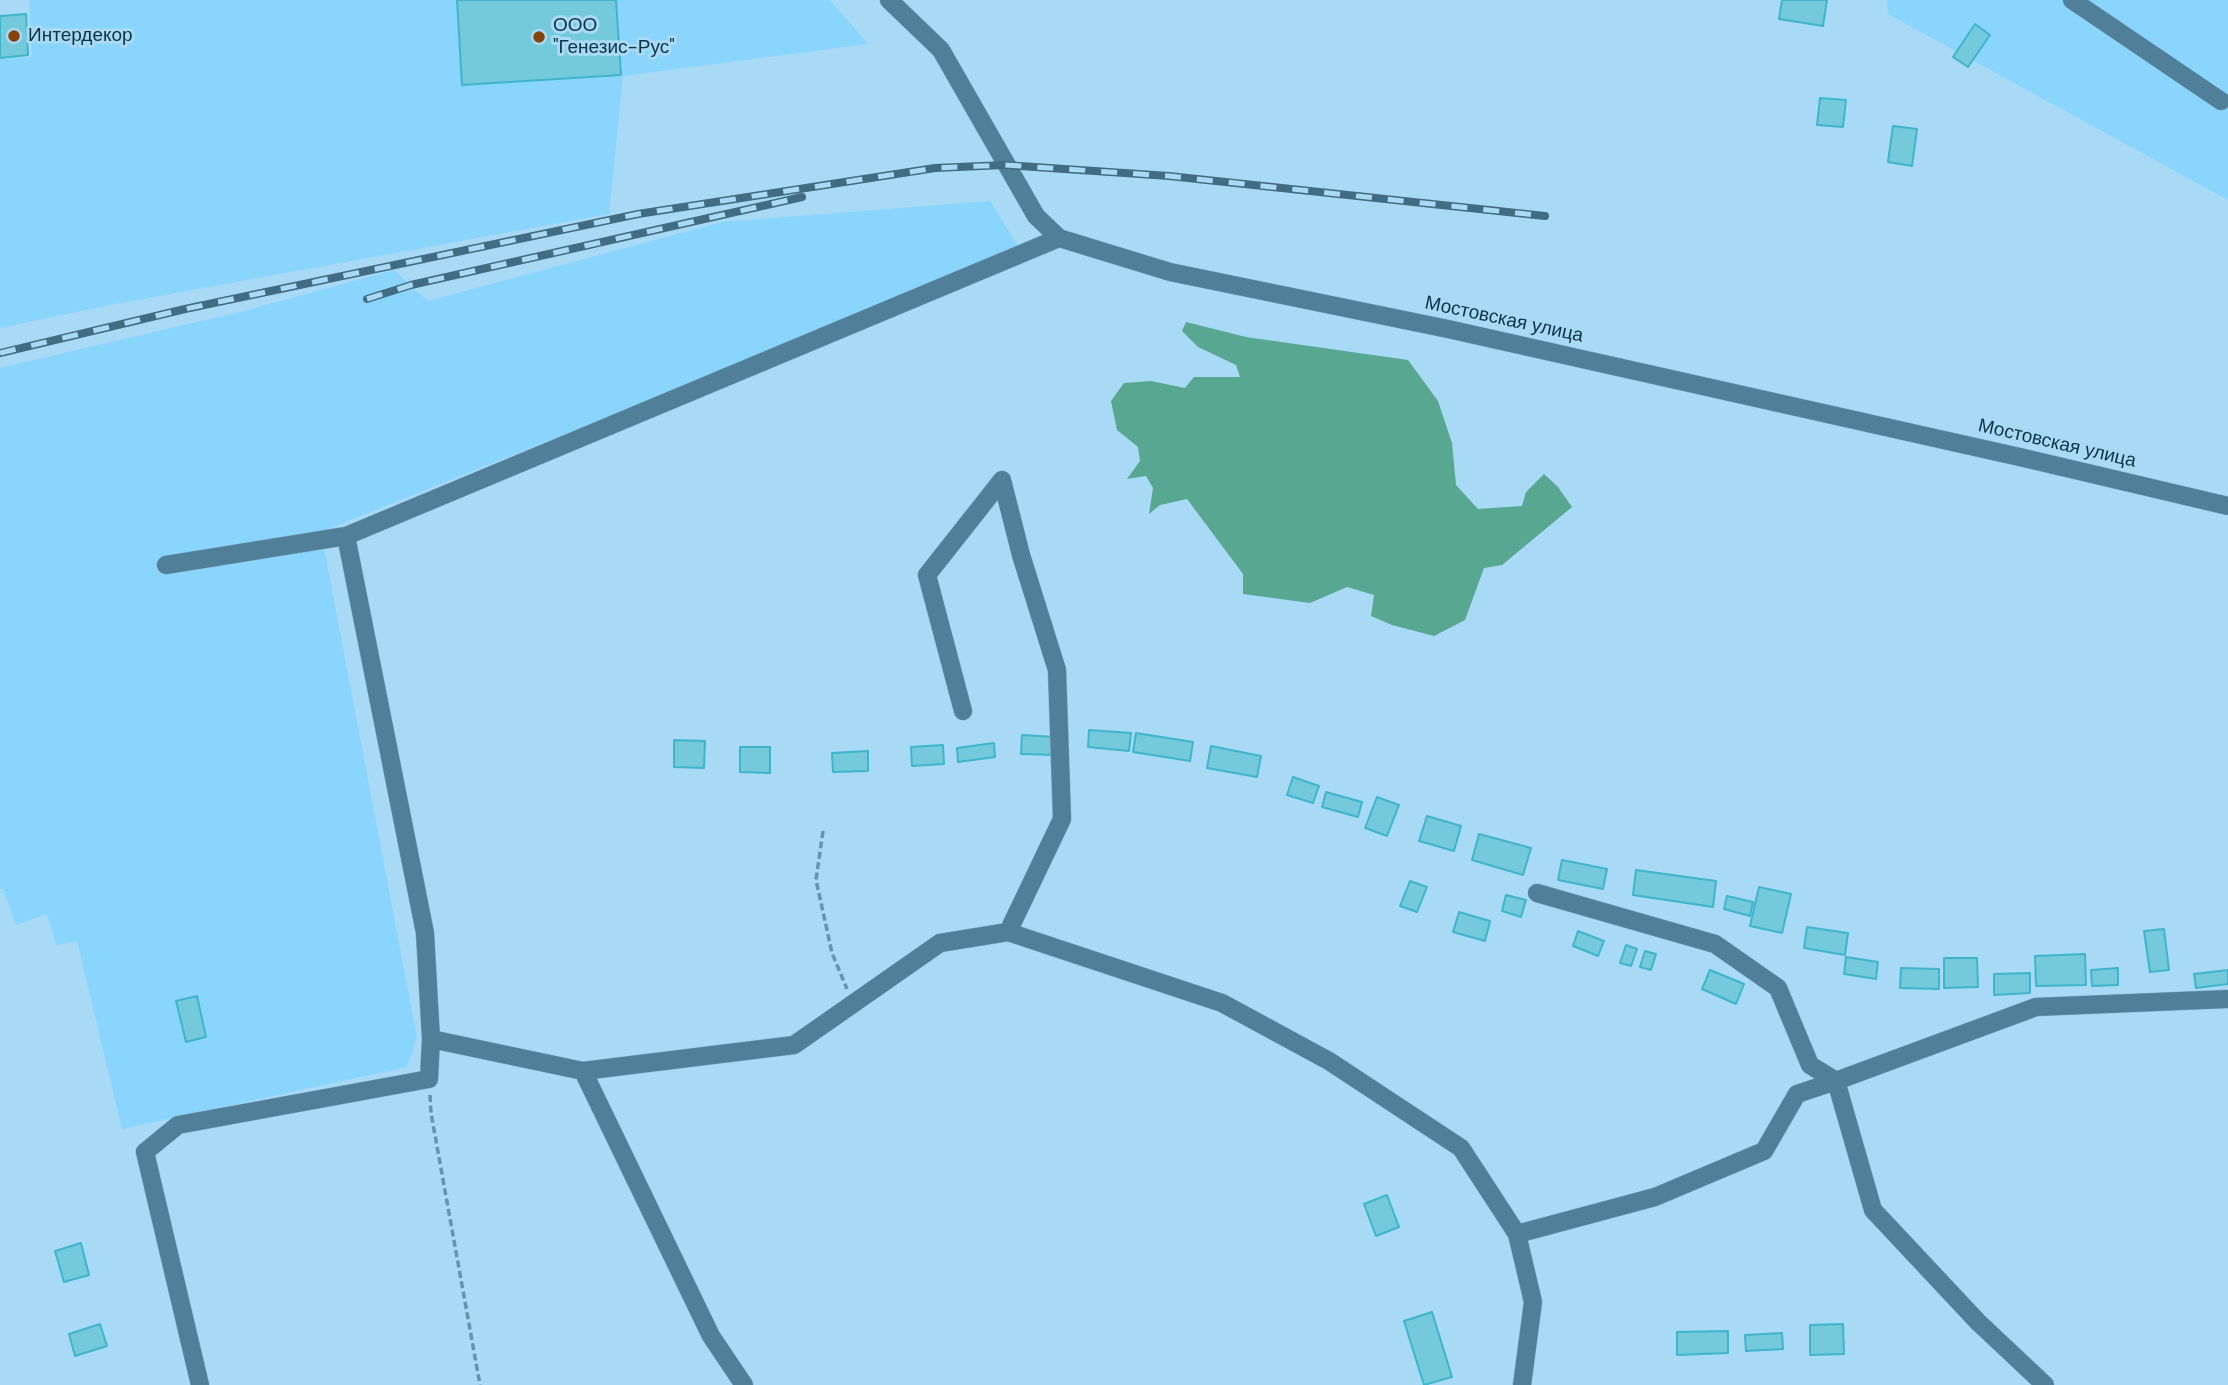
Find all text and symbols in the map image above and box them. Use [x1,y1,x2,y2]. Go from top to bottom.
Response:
place label: ООО "Генезис-Рус" [553,15,675,59]
place label: Интердекор [28,25,133,47]
marker: Интердекор [6,28,22,44]
marker: ООО "Генезис-Рус" [531,29,547,45]
street label: Мостовская улица [1423,292,1585,348]
street label: Мостовская улица [1976,415,2138,473]

